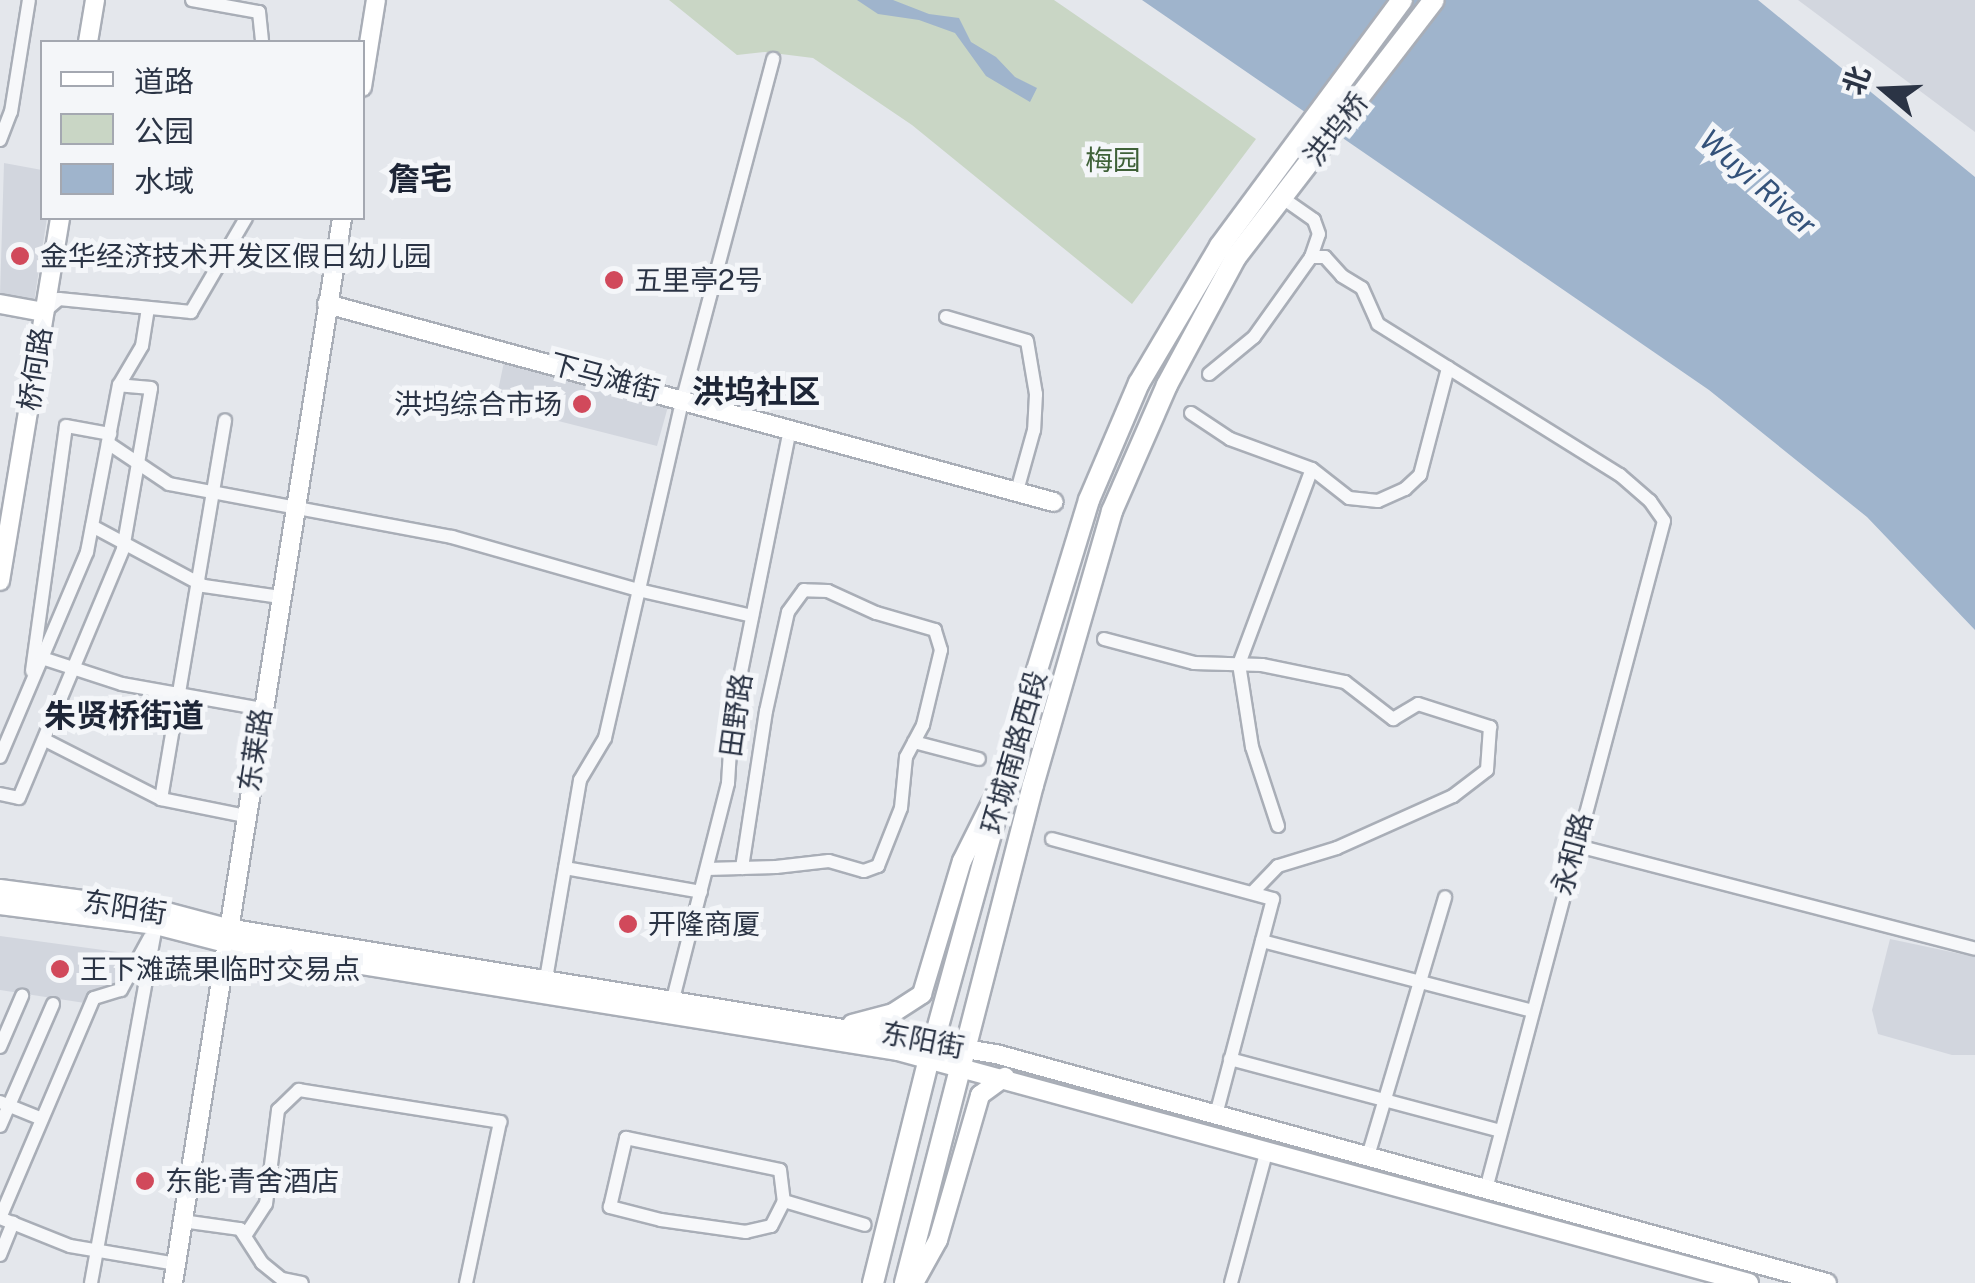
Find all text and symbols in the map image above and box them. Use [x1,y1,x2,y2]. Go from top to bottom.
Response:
legend [40,40,365,220]
north arrow [1835,40,1935,140]
text: 北 [1836,61,1876,99]
text: 道路 [134,63,194,99]
street label: 洪坞桥 [1297,86,1375,172]
text: 公园 [134,113,194,149]
water label: Wuyi River [1692,122,1824,242]
park label: 梅园 [1085,143,1141,177]
district label: 詹宅 [388,160,452,198]
text: 水域 [134,163,194,199]
place label: 金华经济技术开发区假日幼儿园 [40,239,432,273]
marker: 金华经济技术开发区假日幼儿园 [9,245,31,267]
place label: 五里亭2号 [634,263,763,297]
marker: 五里亭2号 [603,269,625,291]
street label: 桥何路 [12,325,58,413]
street label: 下马滩街 [547,346,663,408]
district label: 洪坞社区 [692,373,820,411]
place label: 洪坞综合市场 [394,387,562,421]
marker: 洪坞综合市场 [571,393,593,415]
street label: 环城南路西段 [975,667,1053,837]
street label: 田野路 [714,671,758,759]
district label: 朱贤桥街道 [44,697,204,735]
street label: 东莱路 [232,706,278,794]
street label: 永和路 [1545,809,1599,899]
street label: 东阳街 [81,884,169,930]
place label: 开隆商厦 [648,907,760,941]
marker: 开隆商厦 [617,913,639,935]
place label: 王下滩蔬果临时交易点 [80,952,360,986]
marker: 王下滩蔬果临时交易点 [49,958,71,980]
street label: 东阳街 [879,1015,967,1065]
place label: 东能·青舍酒店 [165,1164,339,1198]
marker: 东能·青舍酒店 [134,1170,156,1192]

